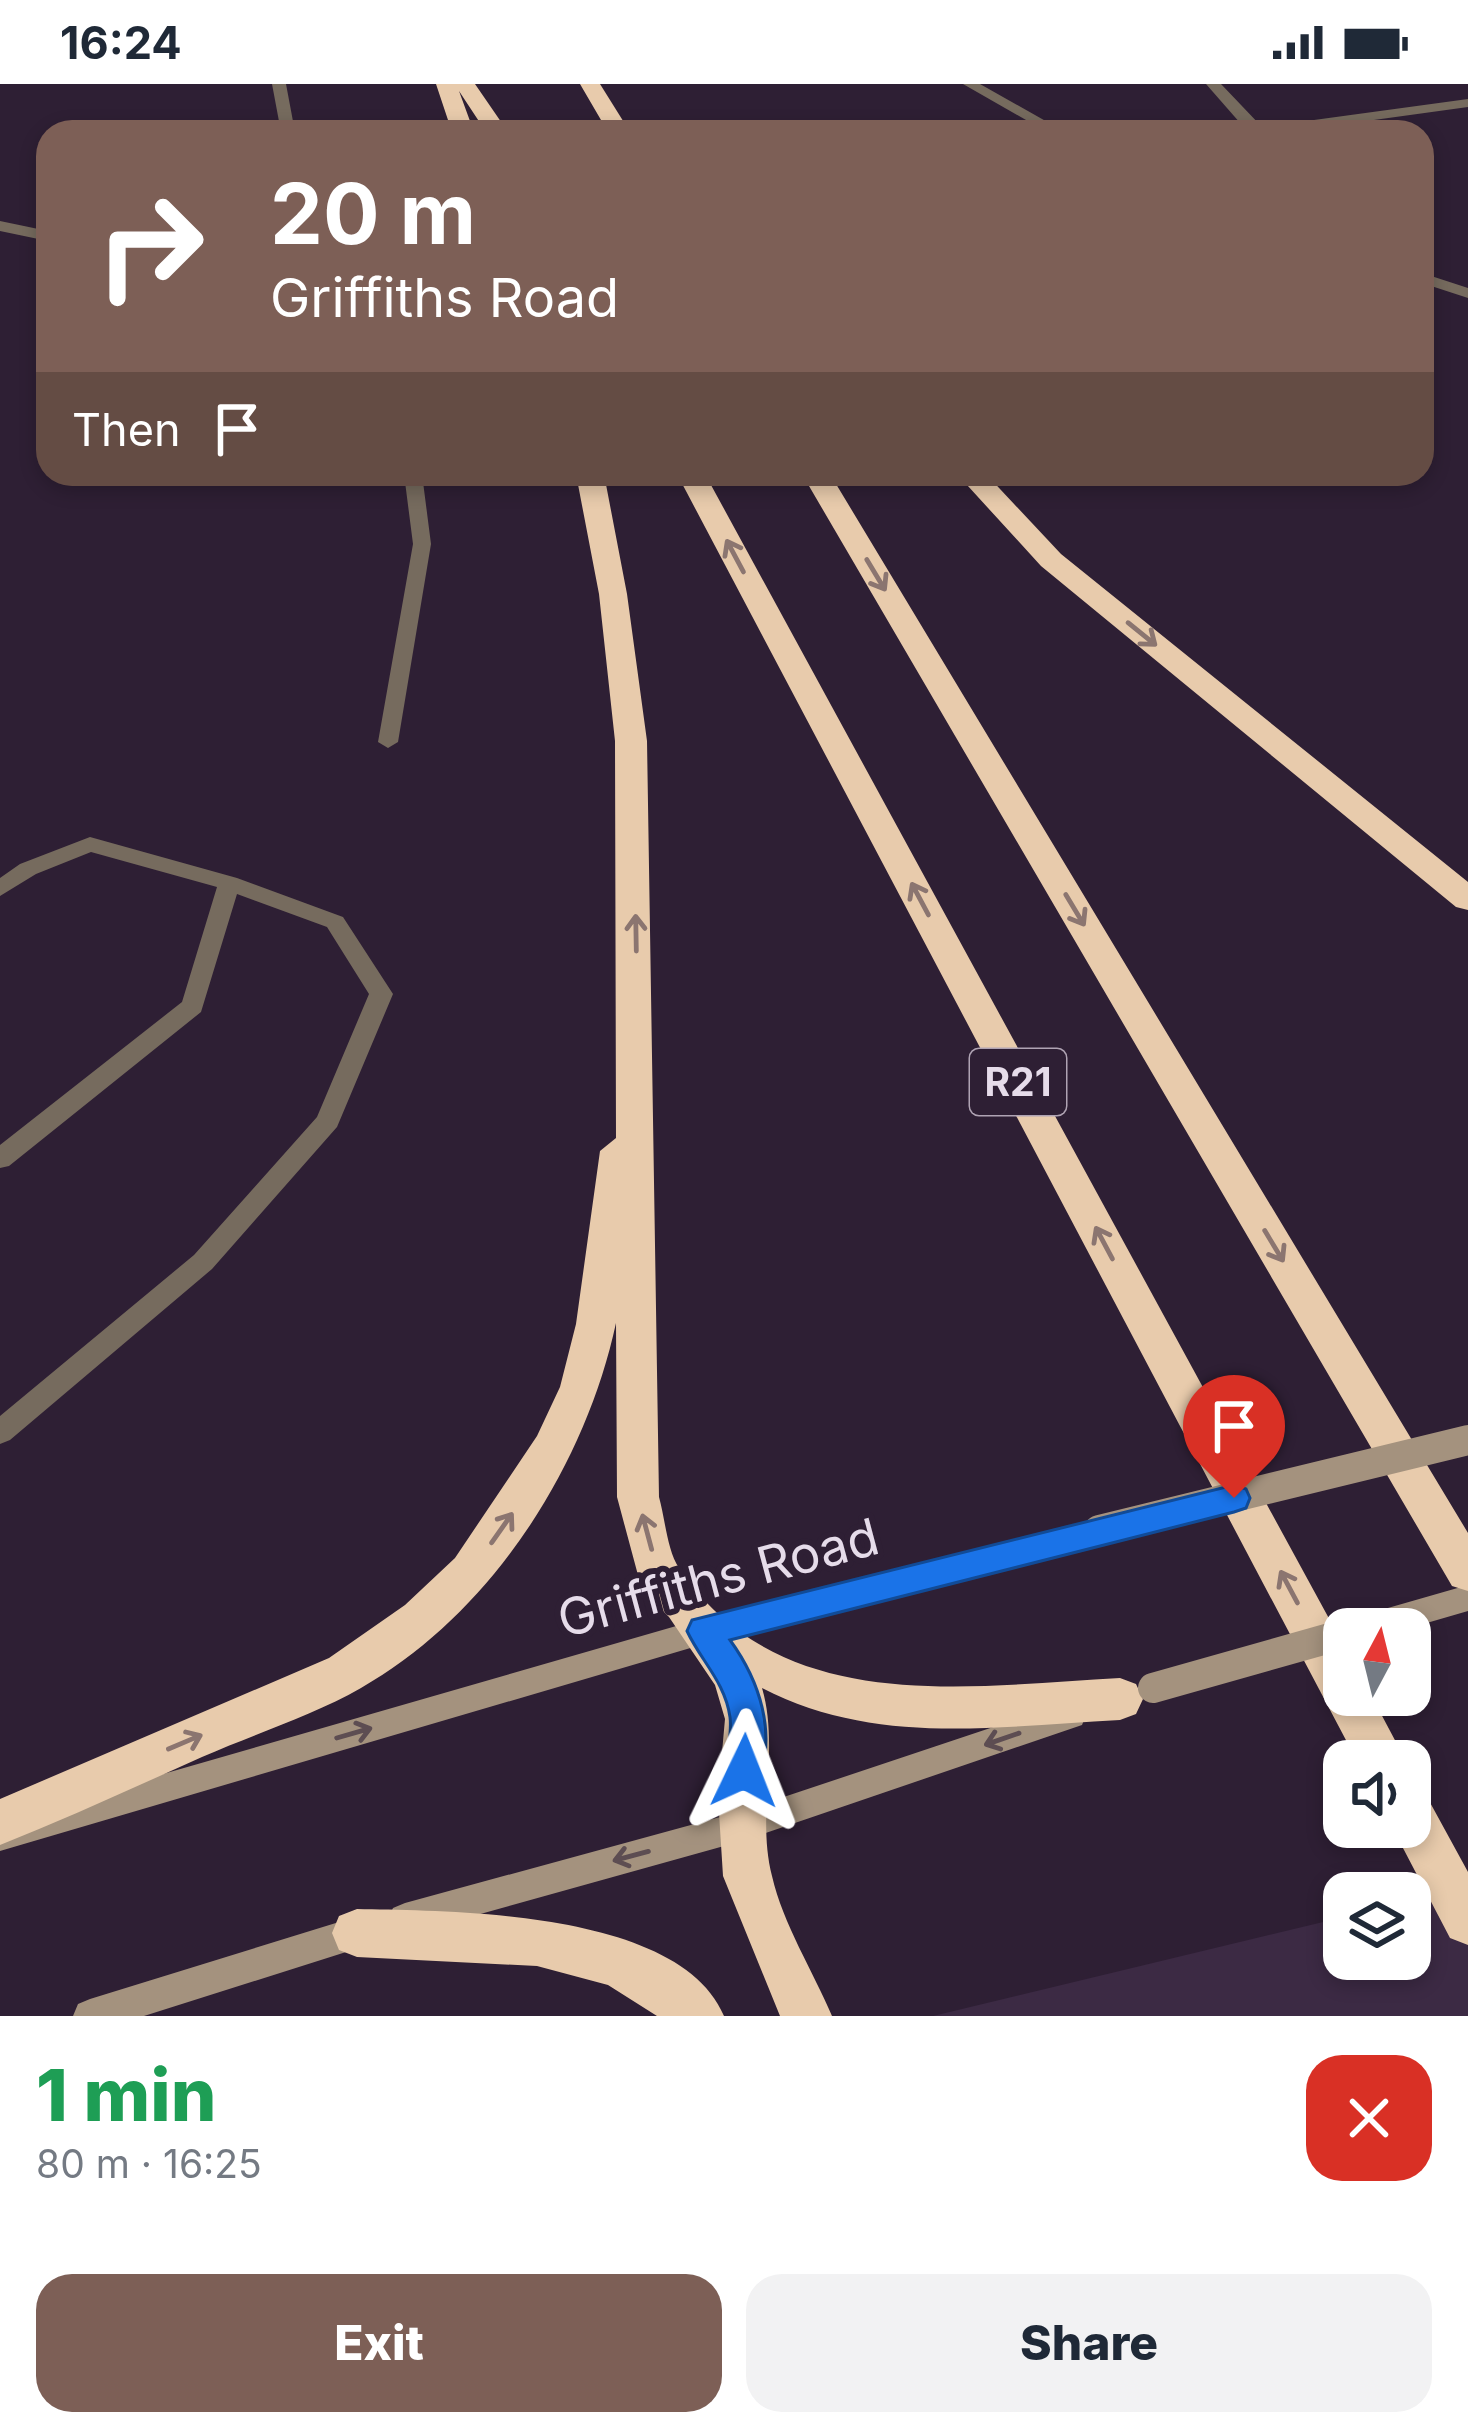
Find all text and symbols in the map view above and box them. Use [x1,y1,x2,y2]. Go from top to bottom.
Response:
text: 16:24 [60,15,182,70]
text: 20 m [270,163,476,264]
icon: right [72,168,228,324]
text: Griffiths Road [270,265,619,330]
icon: arrive [204,396,270,462]
text: Then [72,402,180,457]
one-way arrow [723,539,746,574]
one-way arrow [864,557,888,591]
one-way arrow [1126,620,1157,648]
one-way arrow [908,883,931,918]
one-way arrow [1063,892,1087,926]
one-way arrow [624,914,647,953]
road number: R21 [970,1049,1066,1115]
one-way arrow [1092,1226,1115,1261]
one-way arrow [1262,1228,1286,1262]
pin [1183,1375,1285,1498]
icon: arrive [1201,1393,1267,1459]
street label: Griffiths Road [551,1505,885,1650]
one-way arrow [489,1512,514,1545]
one-way arrow [635,1514,657,1552]
one-way arrow [1277,1570,1300,1605]
north arrow [1323,1608,1431,1716]
map controls [1323,1608,1431,1980]
position arrow [681,1708,807,1834]
one-way arrow [334,1720,372,1742]
one-way arrow [984,1729,1022,1751]
one-way arrow [166,1730,202,1752]
button: sound [1323,1740,1431,1848]
one-way arrow [612,1846,650,1868]
button: layers [1323,1872,1431,1980]
text: 1 min [36,2051,216,2138]
button: close [1306,2055,1432,2181]
text: 80 m · 16:25 [36,2140,262,2187]
button: Exit [36,2274,722,2412]
button: Share [746,2274,1432,2412]

